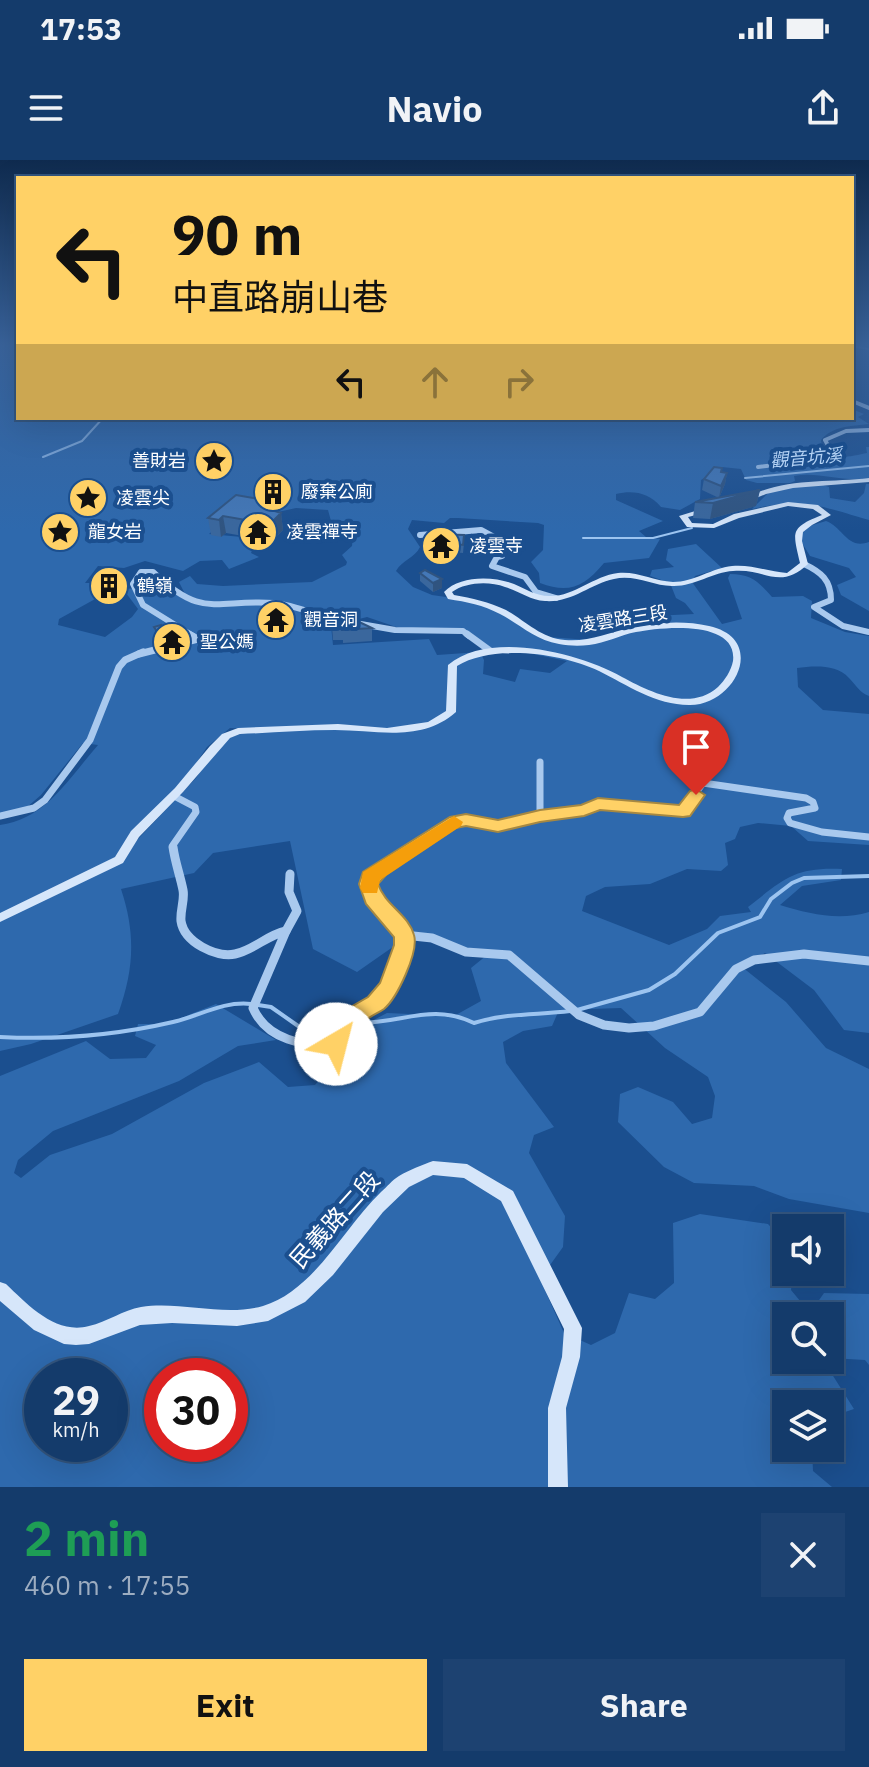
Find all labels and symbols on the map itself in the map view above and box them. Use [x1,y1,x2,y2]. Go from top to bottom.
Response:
place icon: 善財岩 [193,440,235,482]
water label: 觀音坑溪 [769,443,846,472]
place label: 善財岩 [132,449,186,472]
building icon: 廢棄公廁 [252,471,294,513]
place icon: 凌雲尖 [67,477,109,519]
place label: 廢棄公廁 [301,480,373,503]
place label: 凌雲尖 [116,486,170,509]
place icon: 龍女岩 [39,511,81,553]
temple icon: 凌雲禪寺 [237,511,279,553]
place label: 龍女岩 [88,520,142,543]
place label: 凌雲禪寺 [286,520,358,543]
temple icon: 凌雲寺 [420,525,462,567]
place label: 凌雲寺 [469,534,523,557]
building icon: 鶴嶺 [88,565,130,607]
place label: 鶴嶺 [137,574,173,597]
temple icon: 觀音洞 [255,599,297,641]
street label: 凌雲路三段 [577,600,669,637]
place label: 觀音洞 [304,608,358,631]
temple icon: 聖公媽 [151,621,193,663]
place label: 聖公媽 [200,630,254,653]
pin [662,713,730,795]
position arrow [294,1002,378,1086]
street label: 民義路二段 [282,1164,386,1275]
speed limit sign: 30 [144,1358,248,1462]

